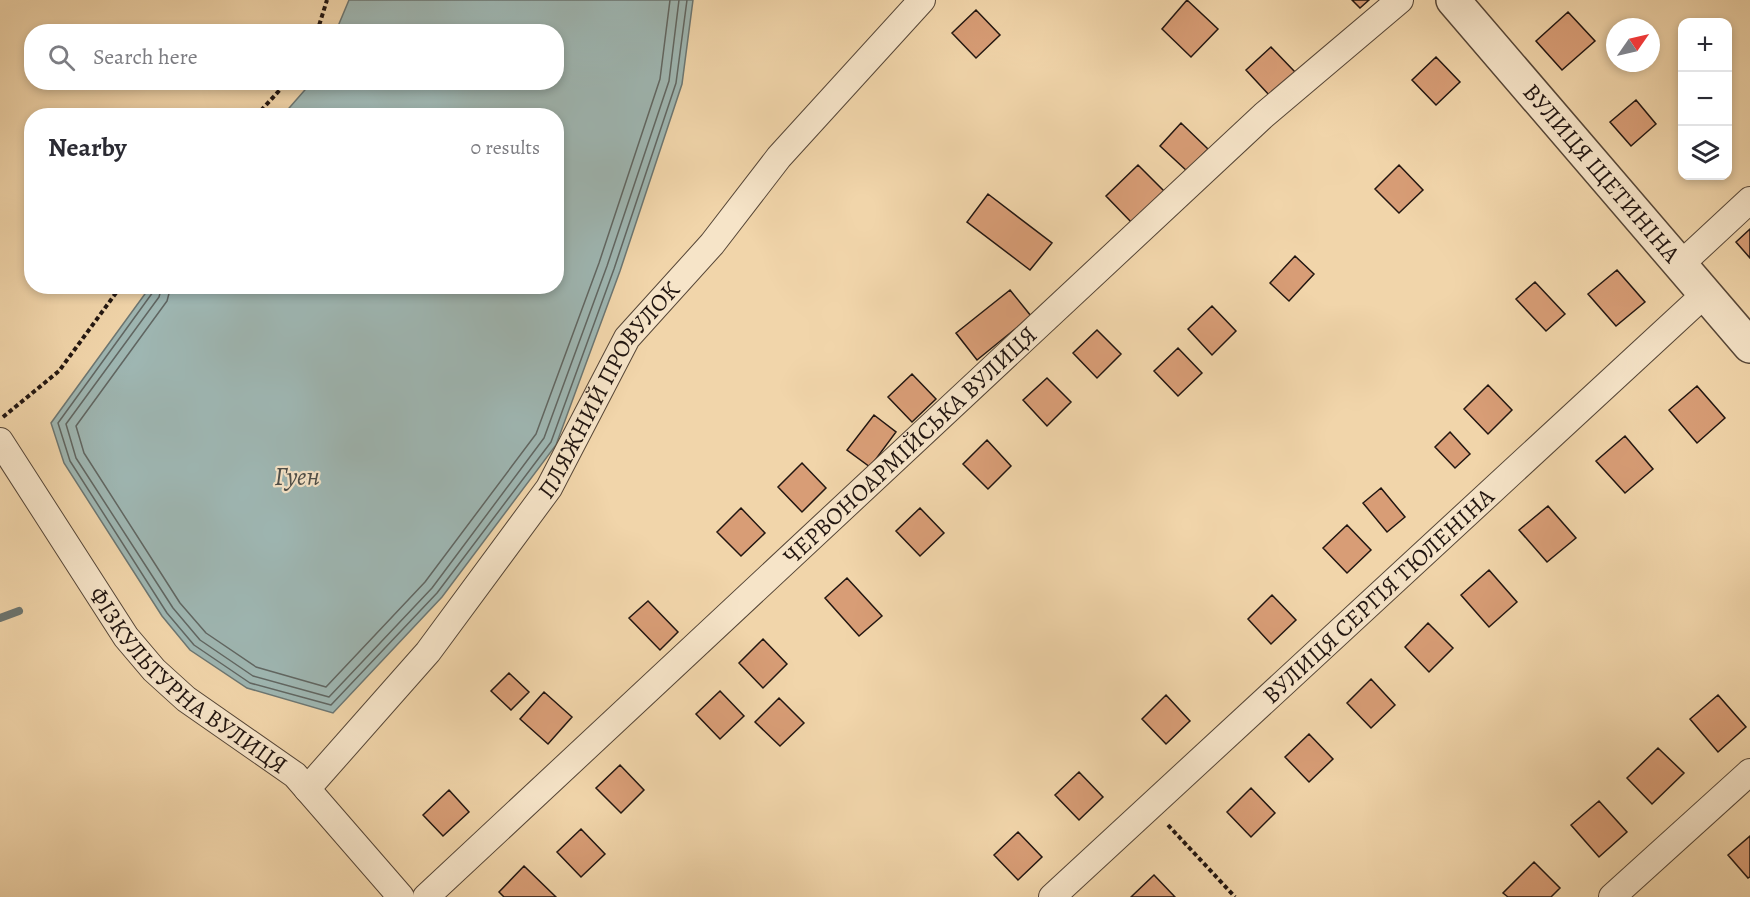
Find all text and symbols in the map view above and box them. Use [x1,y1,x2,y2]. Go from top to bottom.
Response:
north arrow [1606,18,1660,72]
map controls [1678,18,1732,180]
button: + [1678,18,1732,72]
search box [24,24,564,90]
icon: search [45,41,78,74]
text: Search here [93,42,198,72]
button: − [1678,72,1732,126]
street label: ВУЛИЦЯ ЩЕТИНІНА [1516,77,1688,270]
button: layers [1678,126,1732,180]
text: Nearby [48,130,127,165]
text: 0 results [471,134,540,161]
street label: ПЛЯЖНИЙ ПРОВУЛОК [530,274,687,505]
street label: ЧЕРВОНОАРМІЙСЬКА ВУЛИЦЯ [776,319,1044,572]
water label: Гуен [274,459,320,494]
street label: ВУЛИЦЯ СЕРГІЯ ТЮЛЕНІНА [1255,480,1502,711]
street label: ФІЗКУЛЬТУРНА ВУЛИЦЯ [82,581,294,781]

